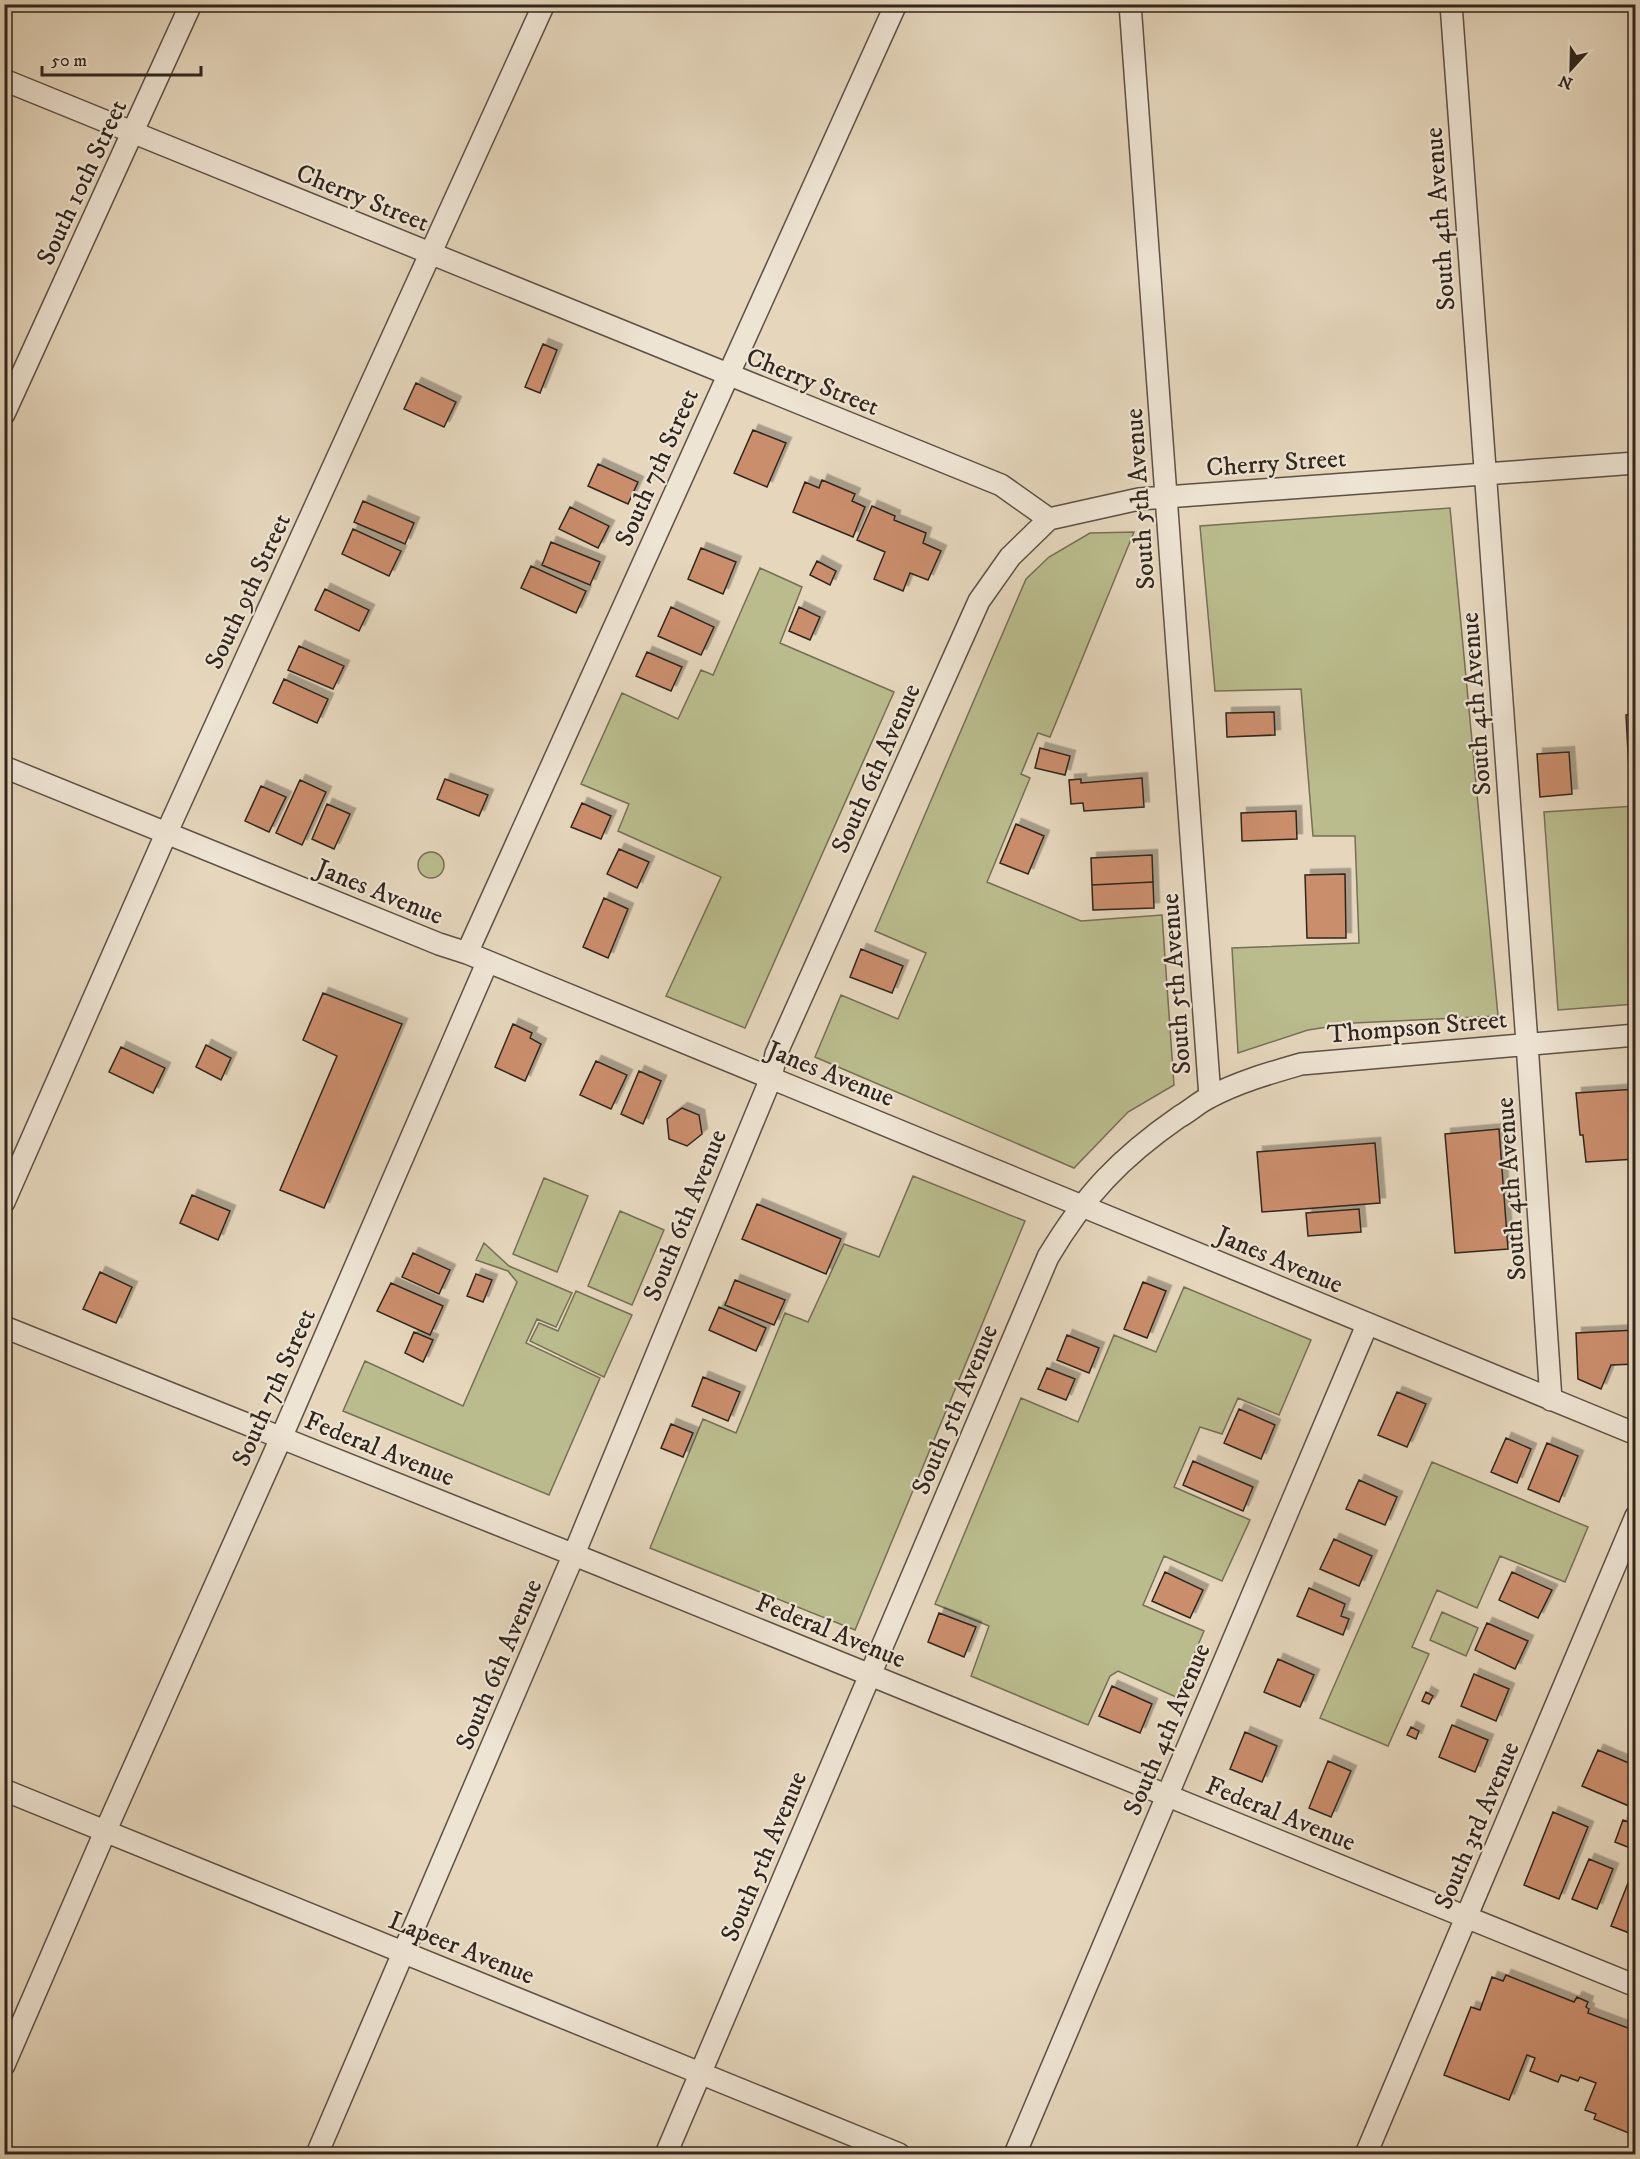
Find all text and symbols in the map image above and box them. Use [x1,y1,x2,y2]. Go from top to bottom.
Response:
scale bar [42,39,201,77]
north arrow [1541,39,1601,99]
text: 50 m [51,50,87,72]
text: N [1556,70,1576,94]
street label: South 10th Street [30,95,135,271]
street label: South 4th Avenue [1418,126,1463,312]
street label: Cherry Street [291,157,434,240]
street label: Cherry Street [741,341,884,424]
street label: South 7th Street [608,384,707,552]
street label: South 5th Avenue [1118,407,1163,591]
street label: Cherry Street [1205,442,1347,485]
street label: South 9th Street [198,508,299,675]
street label: South 4th Avenue [1454,611,1499,797]
street label: South 6th Avenue [824,679,929,859]
street label: Janes Avenue [309,851,448,933]
street label: South 5th Avenue [1154,892,1199,1076]
street label: Thompson Street [1326,1003,1508,1052]
street label: Janes Avenue [760,1033,899,1115]
street label: South 4th Avenue [1489,1096,1534,1282]
street label: South 6th Avenue [636,1125,735,1306]
street label: Janes Avenue [1209,1218,1348,1302]
street label: South 7th Street [225,1304,324,1472]
street label: South 5th Avenue [905,1319,1006,1500]
street label: Federal Avenue [300,1404,459,1494]
street label: South 6th Avenue [449,1574,550,1755]
street label: Federal Avenue [751,1586,910,1676]
street label: South 4th Avenue [1116,1639,1218,1821]
street label: South 3rd Avenue [1427,1737,1528,1914]
street label: South 5th Avenue [714,1766,815,1947]
street label: Federal Avenue [1201,1769,1360,1859]
street label: Lapeer Avenue [384,1904,539,1993]

